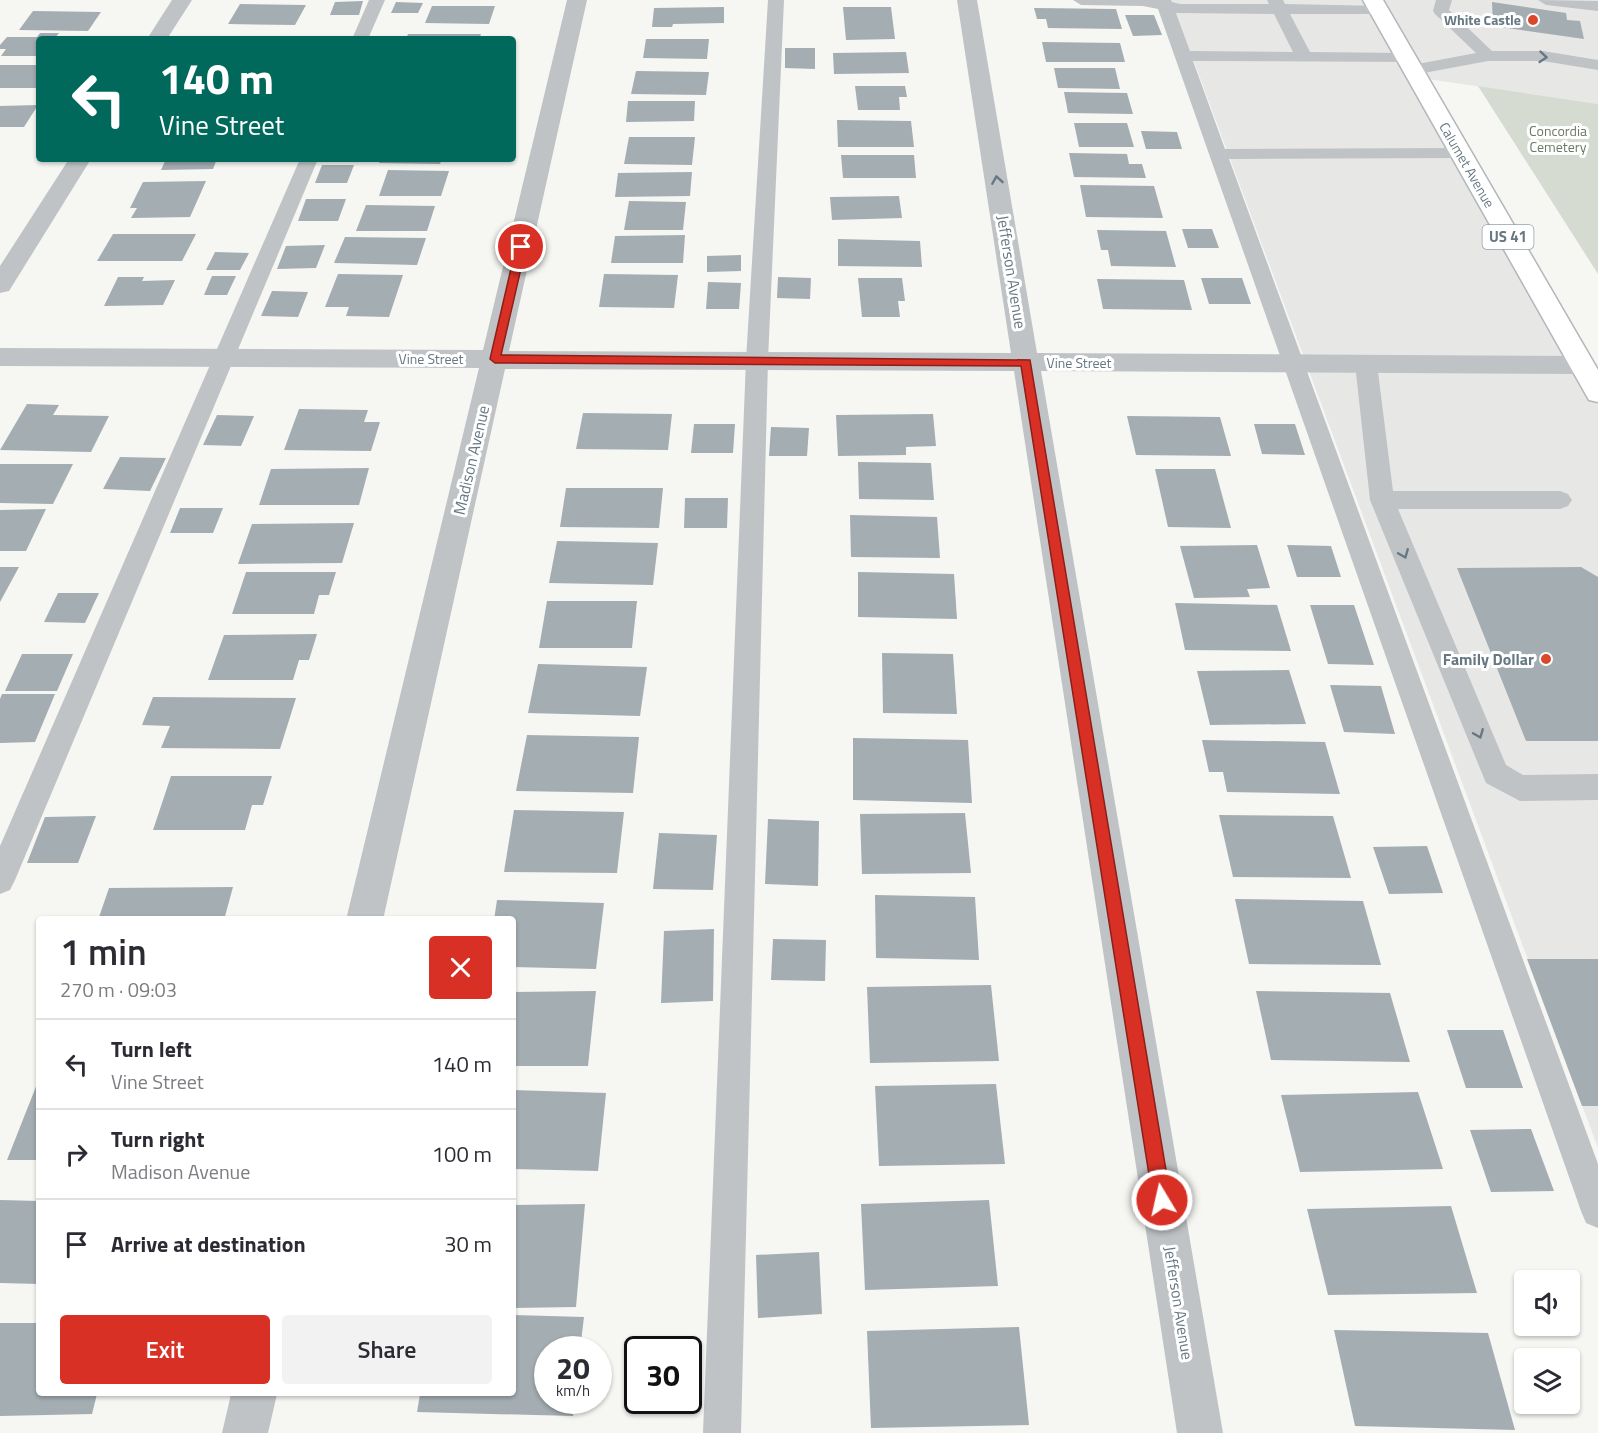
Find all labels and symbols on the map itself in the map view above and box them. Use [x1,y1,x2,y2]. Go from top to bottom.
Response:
place label: White Castle [1444,9,1521,30]
marker: White Castle [1526,13,1540,27]
one-way arrow [1539,50,1548,63]
street label: Calumet Avenue [1434,118,1500,211]
park label: Concordia Cemetery [1529,120,1587,157]
one-way arrow [991,176,1003,185]
street label: Jefferson Avenue [991,213,1033,331]
pin [495,221,546,272]
road number: US 41 [1482,225,1534,249]
street label: Vine Street [399,348,464,369]
street label: Vine Street [1047,352,1112,373]
street label: Madison Avenue [447,403,495,517]
one-way arrow [1397,548,1409,559]
place label: Family Dollar [1443,647,1534,671]
marker: Family Dollar [1539,652,1553,666]
one-way arrow [1472,728,1484,739]
position arrow [1130,1168,1194,1232]
street label: Jefferson Avenue [1158,1244,1200,1362]
speed limit sign: 30 [624,1336,702,1414]

